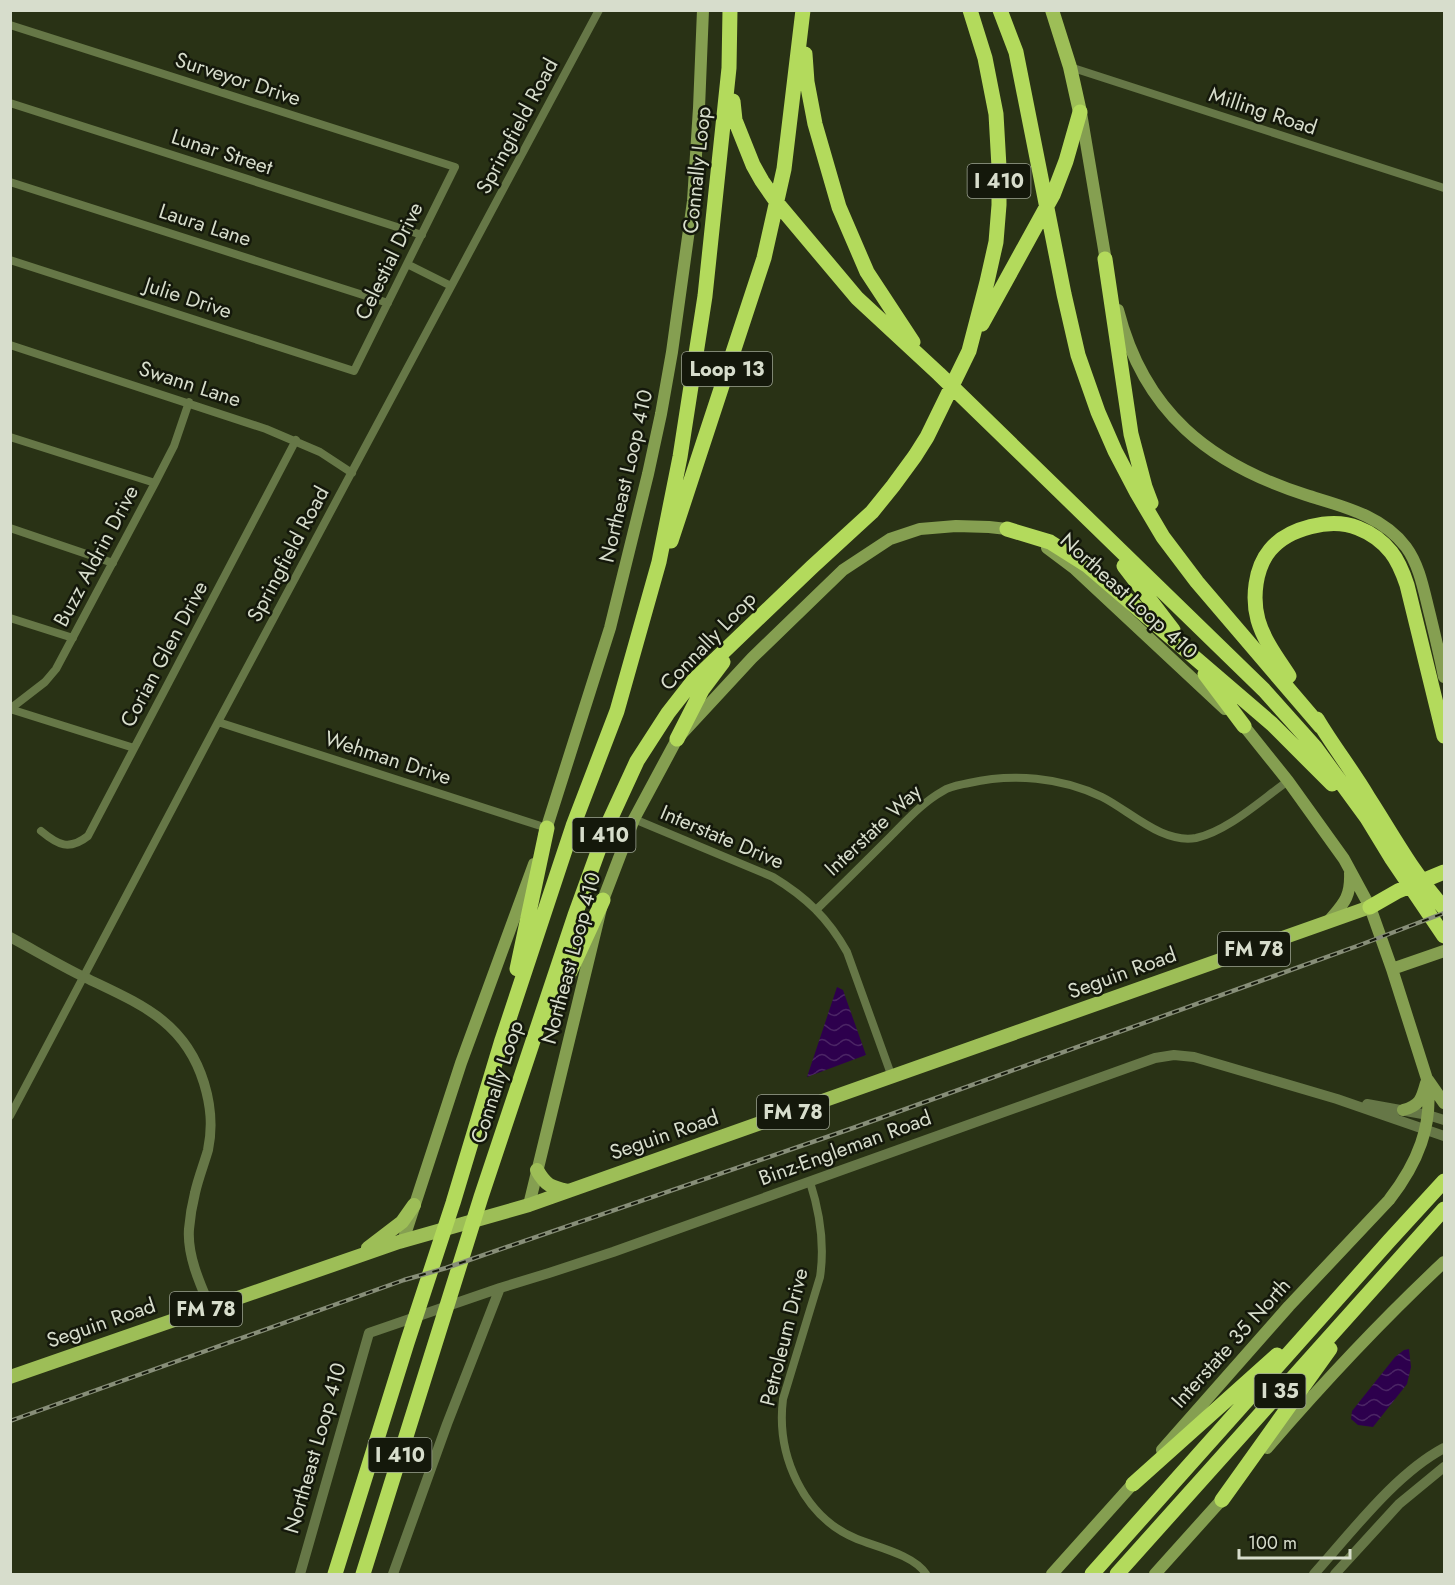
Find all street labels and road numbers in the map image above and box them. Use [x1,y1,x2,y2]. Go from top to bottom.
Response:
street label: Surveyor Drive [171,45,305,113]
street label: Springfield Road [469,53,565,199]
street label: Milling Road [1205,79,1321,143]
street label: Connally Loop [675,105,719,235]
street label: Lunar Street [168,122,276,182]
road number: I 410 [968,164,1030,198]
street label: Laura Lane [155,196,255,254]
street label: Celestial Drive [348,197,431,325]
street label: Julie Drive [138,269,236,326]
road number: Loop 13 [682,352,772,386]
street label: Swann Lane [135,353,245,415]
street label: Northeast Loop 410 [592,387,660,565]
street label: Buzz Aldrin Drive [46,480,146,632]
street label: Springfield Road [240,481,336,627]
street label: Northeast Loop 410 [1053,526,1205,666]
street label: Corian Glen Drive [113,575,215,733]
street label: Connally Loop [653,585,763,697]
street label: Wehman Drive [321,723,455,793]
street label: Interstate Way [818,777,929,883]
street label: Interstate Drive [656,797,789,877]
road number: I 410 [572,818,636,852]
street label: Northeast Loop 410 [534,869,608,1047]
road number: FM 78 [1218,932,1290,966]
street label: Seguin Road [1064,940,1180,1006]
street label: Connally Loop [463,1017,531,1147]
road number: FM 78 [757,1095,829,1129]
street label: Seguin Road [606,1102,722,1168]
street label: Binz-Engleman Road [755,1103,935,1193]
street label: Petroleum Drive [752,1265,816,1409]
street label: Interstate 35 North [1164,1271,1298,1415]
street label: Seguin Road [43,1290,159,1356]
road number: FM 78 [170,1292,242,1326]
street label: Northeast Loop 410 [276,1359,354,1537]
road number: I 35 [1254,1374,1306,1408]
road number: I 410 [368,1438,432,1472]

